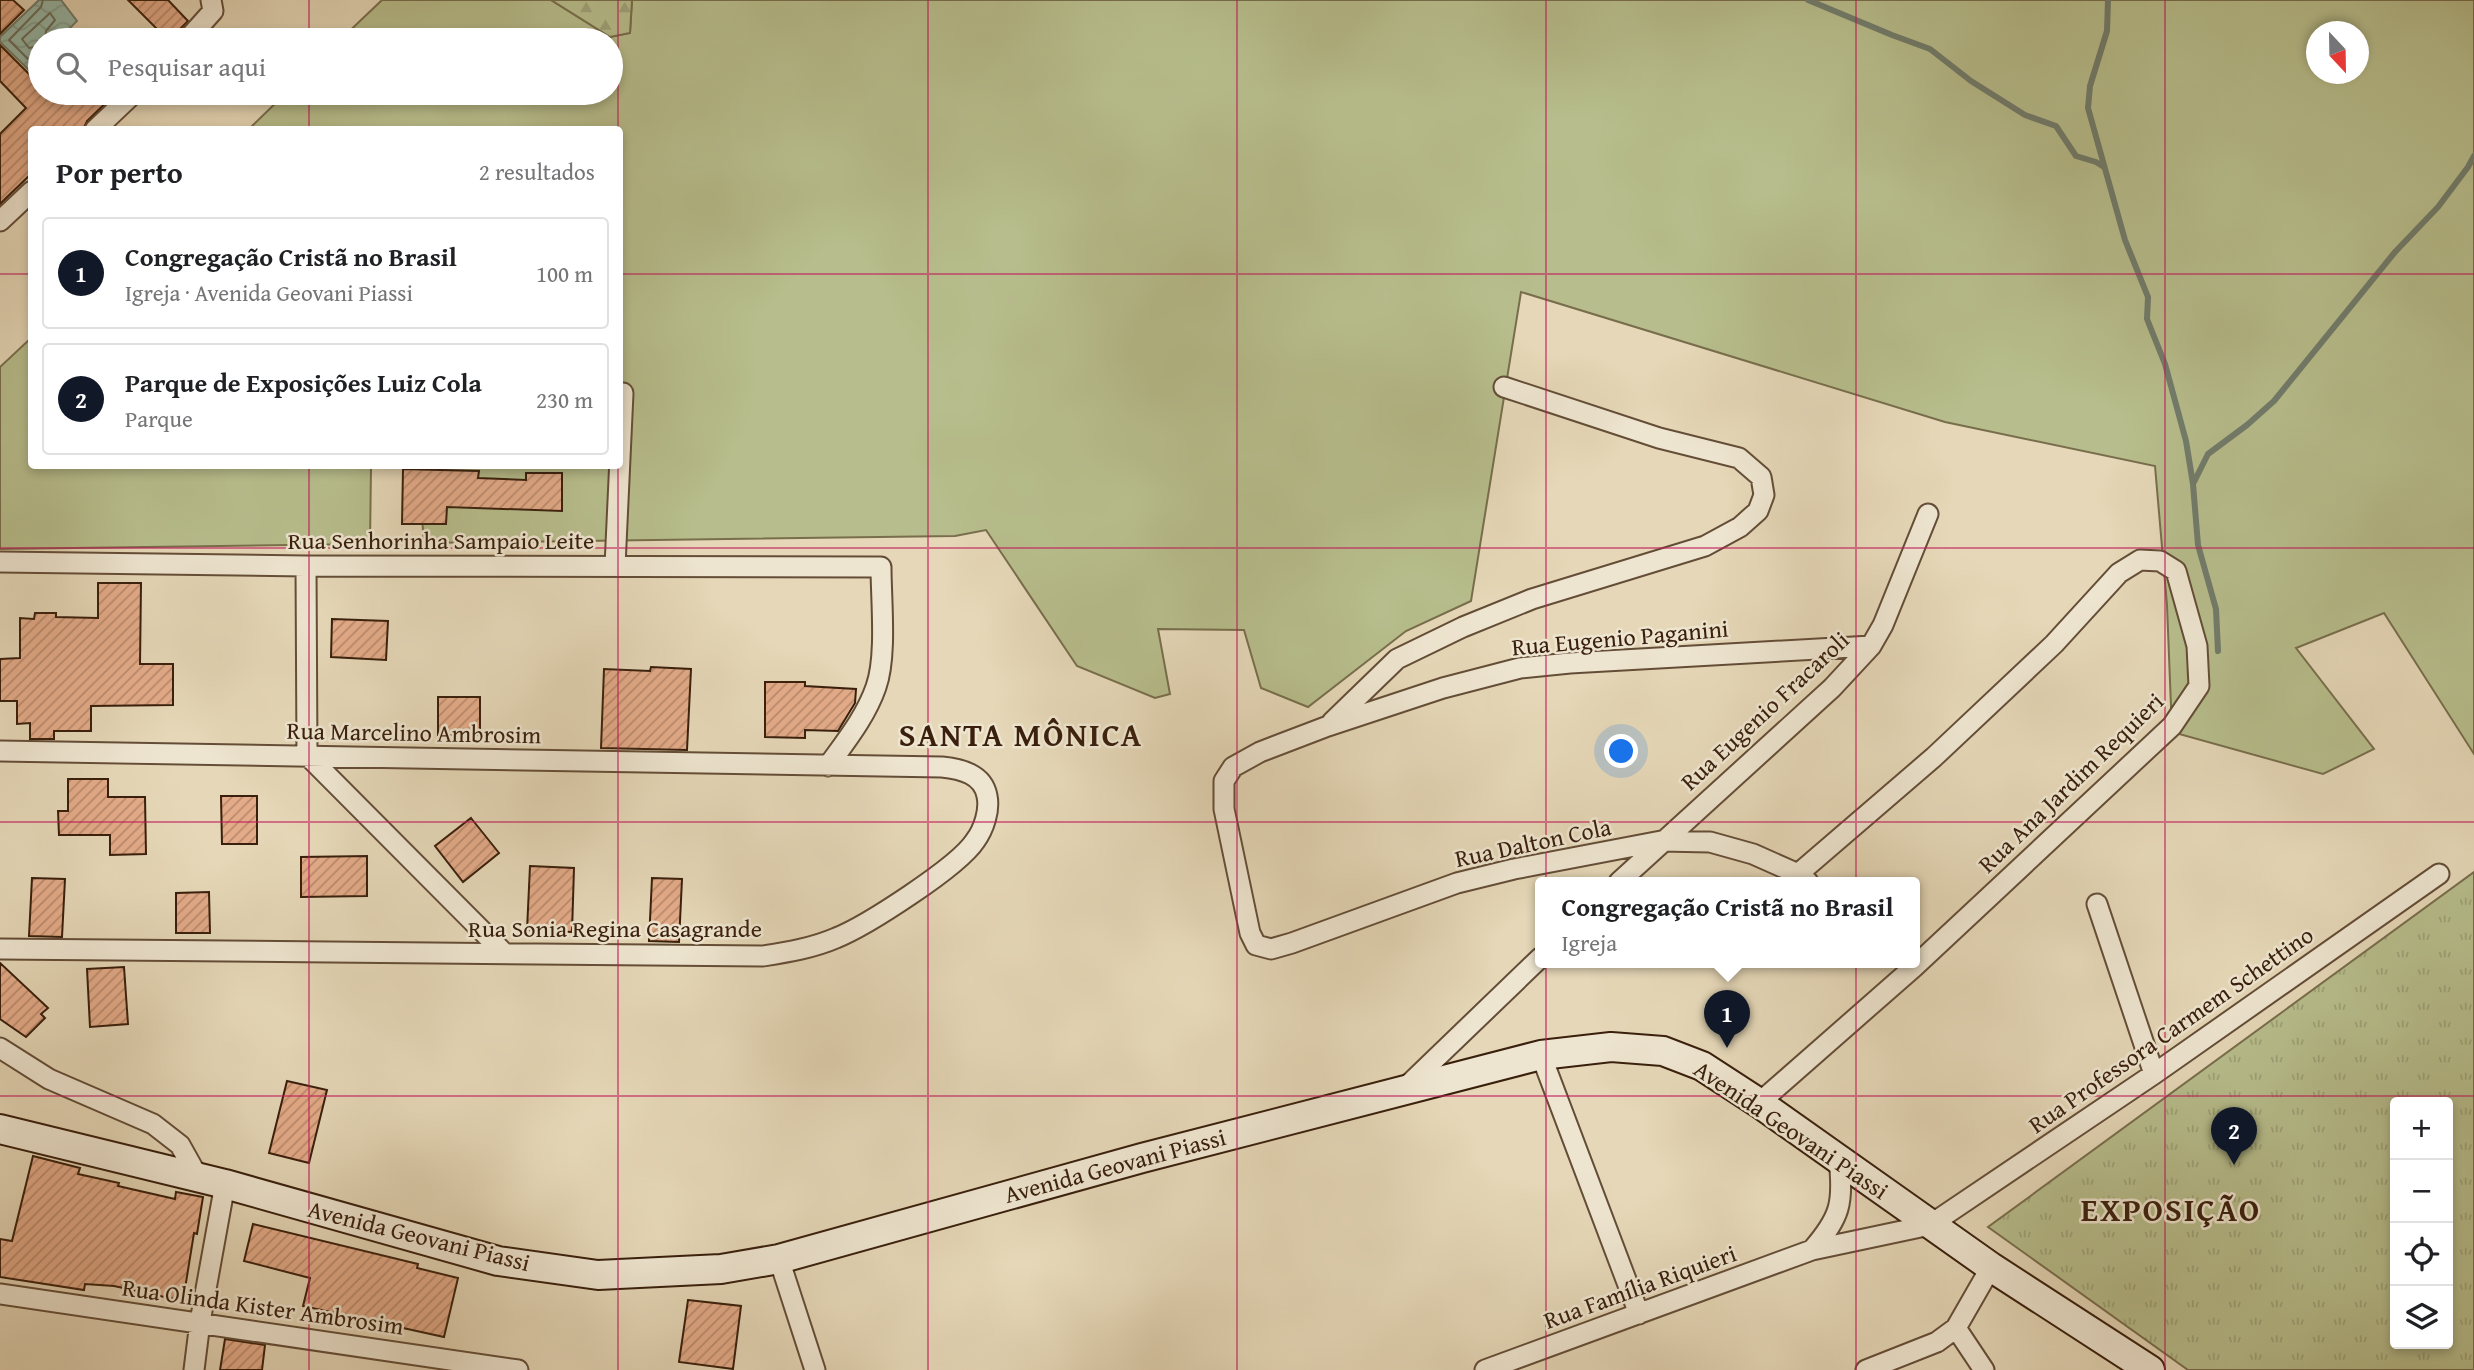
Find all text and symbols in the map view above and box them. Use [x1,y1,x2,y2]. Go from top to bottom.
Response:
north arrow [2306,21,2369,84]
search box [28,28,623,105]
text: Pesquisar aqui [108,47,266,86]
icon: search [52,48,90,86]
text: Por perto [56,150,183,194]
text: 2 resultados [479,155,595,188]
text: Congregação Cristã no Brasil [125,237,457,276]
text: 1 [75,257,87,290]
text: 100 m [536,257,593,290]
text: Igreja · Avenida Geovani Piassi [125,276,413,309]
text: Parque de Exposições Luiz Cola [125,363,482,402]
text: 2 [75,383,87,416]
text: 230 m [536,383,593,416]
text: Parque [125,402,193,435]
street label: Rua Senhorinha Sampaio Leite [288,523,594,558]
street label: Rua Eugenio Paganini [1510,611,1730,664]
street label: Rua Eugenio Fracaroli [1672,623,1857,798]
street label: Rua Ana Jardim Requieri [1970,684,2172,881]
district label: SANTA MÔNICA [899,711,1143,758]
street label: Rua Marcelino Ambrosim [286,713,542,752]
your location [1604,734,1638,768]
street label: Rua Dalton Cola [1452,809,1615,876]
popup [1535,877,1920,968]
text: Congregação Cristã no Brasil [1562,887,1893,926]
street label: Rua Sonia Regina Casagrande [468,911,762,946]
street label: Rua Professora Carmem Schettino [2021,918,2320,1142]
text: Igreja [1562,926,1617,959]
pin: 1 [1704,990,1750,1048]
street label: Avenida Geovani Piassi [1687,1051,1896,1208]
map controls [2390,1097,2453,1349]
button: + [2390,1097,2453,1160]
pin: 2 [2211,1107,2257,1165]
street label: Avenida Geovani Piassi [1000,1119,1230,1212]
button: − [2390,1160,2453,1223]
district label: EXPOSIÇÃO [2081,1186,2261,1233]
street label: Avenida Geovani Piassi [304,1191,534,1280]
button: locate [2390,1223,2453,1286]
street label: Rua Família Riquieri [1539,1235,1741,1338]
street label: Rua Olinda Kister Ambrosim [120,1269,407,1344]
button: layers [2390,1286,2453,1349]

